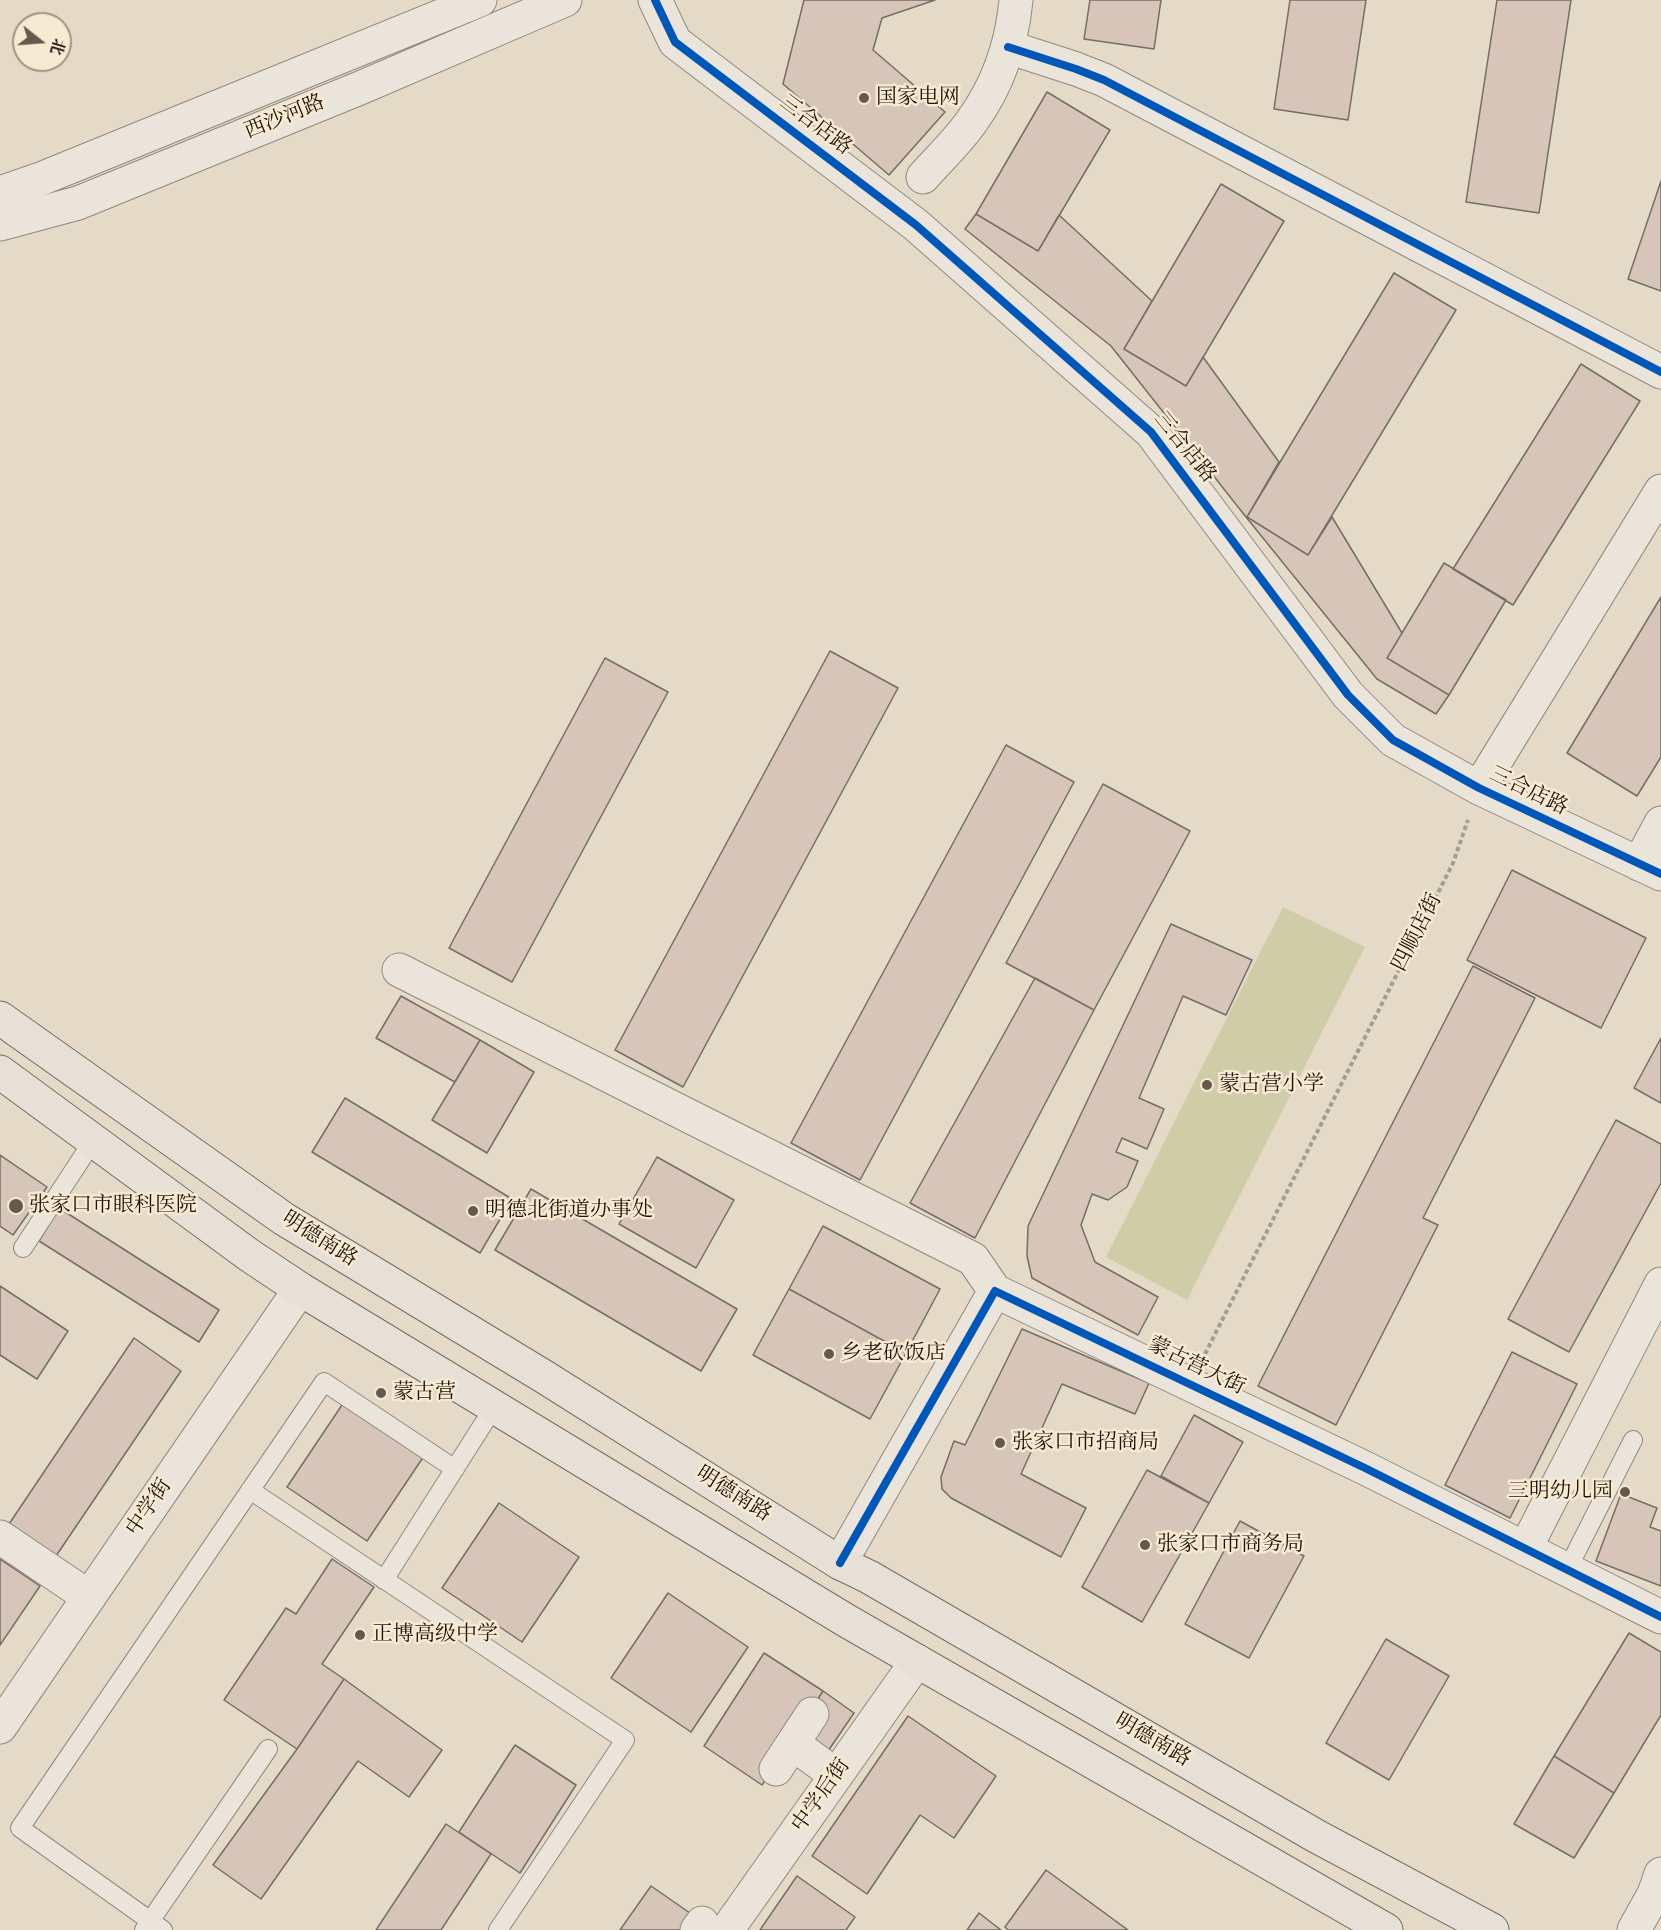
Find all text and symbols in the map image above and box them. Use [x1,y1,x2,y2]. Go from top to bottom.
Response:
north arrow [12,12,72,72]
text: 北 [45,36,69,57]
place label: 国家电网 [876,85,960,111]
street label: 西沙河路 [241,91,329,145]
street label: 三合店路 [774,91,856,161]
marker: 国家电网 [857,91,871,105]
street label: 三合店路 [1148,407,1220,489]
street label: 三合店路 [1485,762,1571,822]
street label: 四顺店街 [1388,890,1448,976]
place label: 蒙古营小学 [1219,1072,1324,1098]
marker: 蒙古营小学 [1200,1078,1214,1092]
place label: 张家口市眼科医院 [29,1193,197,1219]
marker: 张家口市眼科医院 [7,1197,25,1215]
place label: 明德北街道办事处 [485,1198,653,1224]
marker: 明德北街道办事处 [466,1204,480,1218]
street label: 明德南路 [277,1207,361,1273]
street label: 蒙古营大街 [1143,1333,1249,1401]
place label: 乡老砍饭店 [841,1341,946,1367]
marker: 乡老砍饭店 [822,1347,836,1361]
place label: 蒙古营 [393,1380,456,1406]
marker: 蒙古营 [374,1386,388,1400]
place label: 张家口市招商局 [1012,1430,1159,1456]
marker: 张家口市招商局 [993,1436,1007,1450]
street label: 明德南路 [691,1462,775,1528]
street label: 中学街 [122,1475,178,1541]
place label: 三明幼儿园 [1508,1479,1613,1505]
marker: 三明幼儿园 [1618,1485,1632,1499]
place label: 张家口市商务局 [1157,1532,1304,1558]
marker: 张家口市商务局 [1138,1538,1152,1552]
place label: 正博高级中学 [372,1622,498,1648]
marker: 正博高级中学 [353,1628,367,1642]
street label: 明德南路 [1109,1709,1195,1773]
street label: 中学后街 [788,1754,856,1838]

